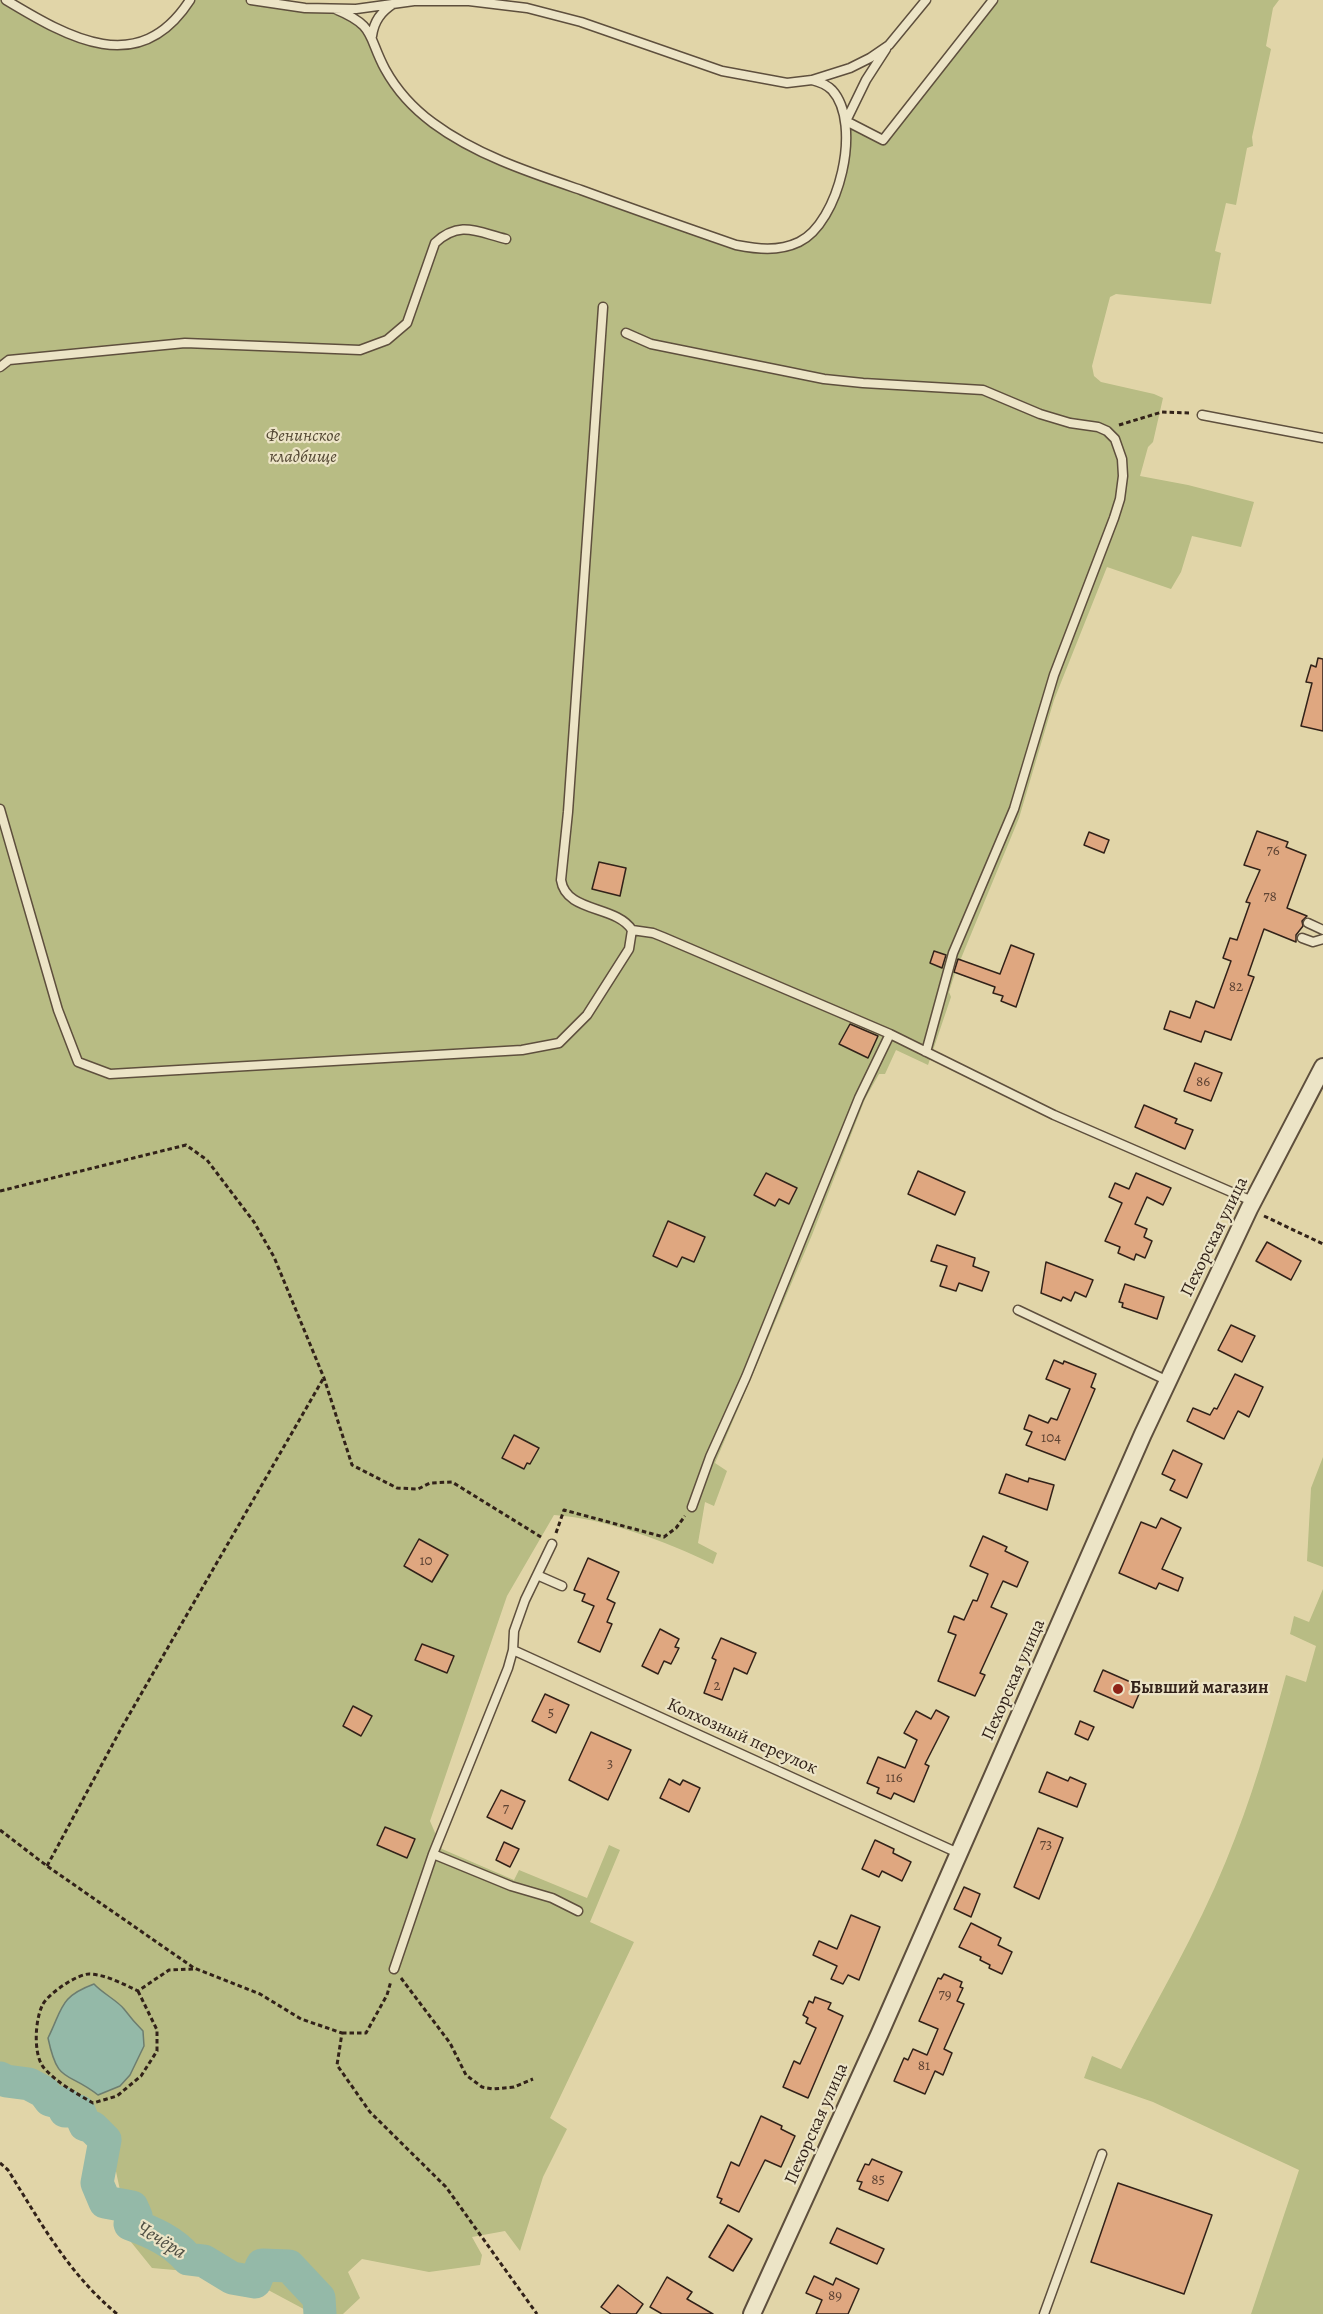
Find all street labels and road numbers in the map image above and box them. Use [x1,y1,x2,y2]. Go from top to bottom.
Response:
street label: Пехорская улица [1177,1174,1253,1300]
street label: Пехорская улица [978,1616,1050,1744]
street label: Колхозный переулок [663,1694,821,1780]
street label: Пехорская улица [781,2060,853,2188]

